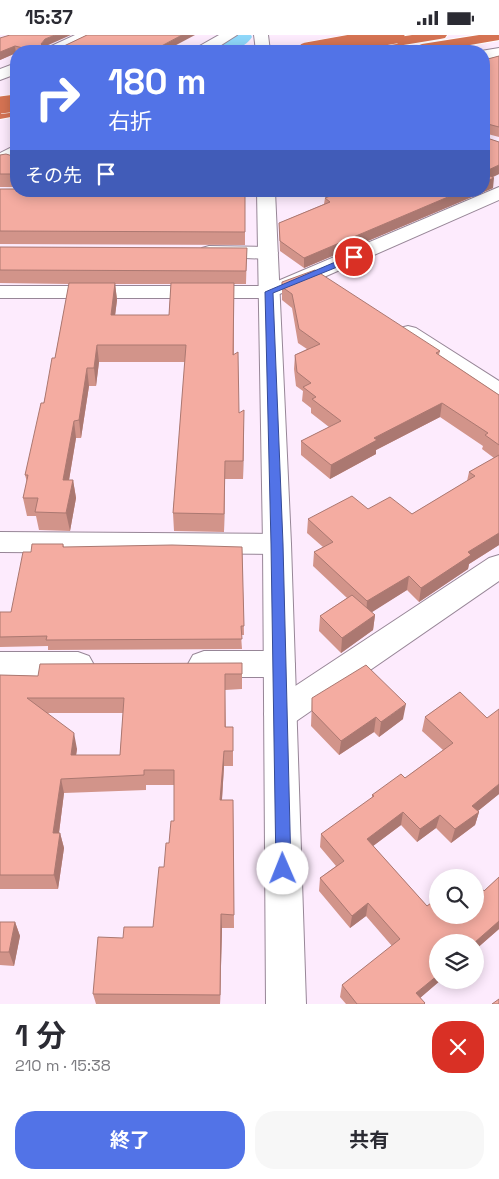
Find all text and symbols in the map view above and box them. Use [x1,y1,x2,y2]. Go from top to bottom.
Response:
text: 15:37 [25,5,73,30]
text: 180 m [108,60,206,104]
icon: right [25,65,90,130]
text: 右折 [108,107,152,135]
icon: arrive [92,160,120,188]
text: その先 [25,163,82,188]
pin [333,236,375,278]
icon: arrive [340,243,368,271]
position arrow [256,842,308,894]
map controls [429,869,484,989]
button: search [429,869,484,924]
button: layers [429,934,484,989]
text: 1 分 [15,1016,66,1055]
button: close [432,1021,484,1073]
text: 210 m · 15:38 [15,1055,111,1076]
button: 終了 [15,1111,245,1169]
button: 共有 [255,1111,484,1169]

